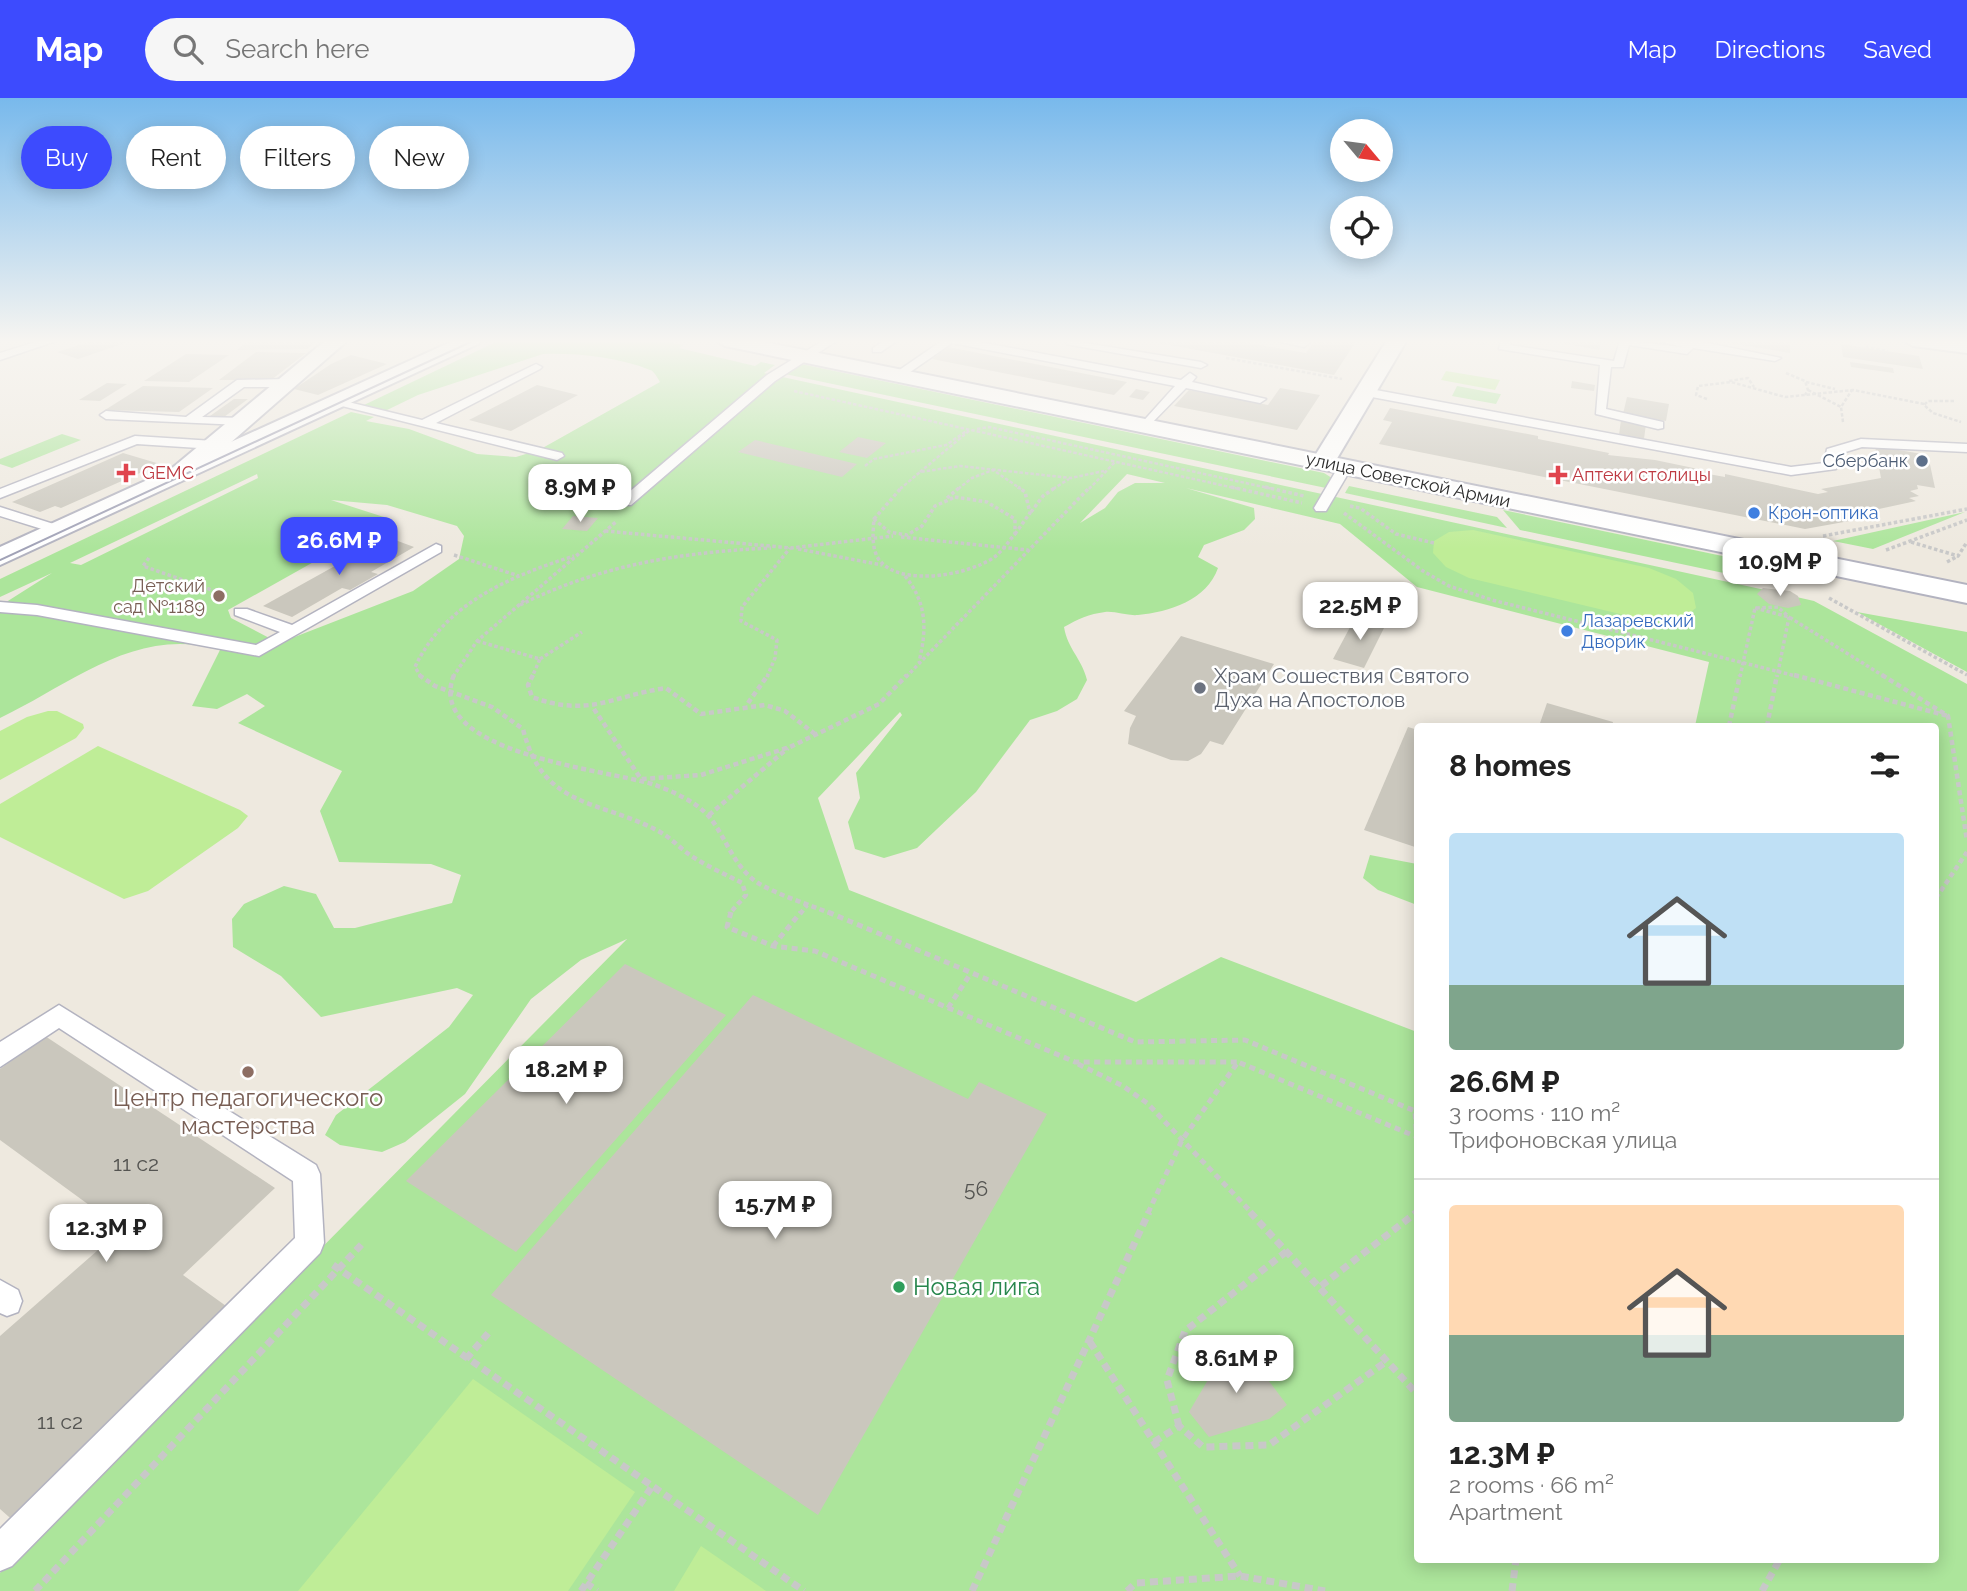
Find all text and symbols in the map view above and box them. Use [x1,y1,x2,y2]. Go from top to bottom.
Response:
search box [145,18,635,81]
text: Map [35,30,103,69]
icon: search [169,30,207,68]
text: Search here [225,34,370,64]
text: Map [1628,35,1677,64]
text: Directions [1715,35,1825,64]
text: Saved [1863,35,1932,64]
north arrow [1330,119,1393,182]
map controls [1330,119,1393,259]
chip: Buy [21,126,112,189]
chip: Rent [126,126,226,189]
chip: Filters [240,126,355,189]
chip: New [369,126,469,189]
button: locate [1330,196,1393,259]
street label: улица Советской Армии [1304,448,1512,511]
place label: Сбербанк [1822,450,1908,471]
marker: Сбербанк [1914,453,1930,469]
place label: GEMC [142,462,194,483]
marker: GEMC [116,463,136,483]
pin: 8.9M ₽ [523,464,637,524]
place label: Аптеки столицы [1572,464,1711,485]
marker: Аптеки столицы [1550,467,1566,483]
text: 8.9M ₽ [544,473,616,500]
place label: Крон-оптика [1768,502,1879,523]
marker: Крон-оптика [1746,505,1762,521]
pin: 26.6M ₽ [274,518,404,577]
text: 26.6M ₽ [297,526,381,553]
pin: 10.9M ₽ [1715,538,1845,598]
text: 10.9M ₽ [1739,547,1821,574]
place label: Детский сад №1189 [113,575,205,617]
pin: 22.5M ₽ [1295,582,1425,642]
marker: Детский сад №1189 [211,588,227,604]
text: 22.5M ₽ [1319,591,1401,618]
place label: Лазаревский Дворик [1581,610,1694,652]
marker: Лазаревский Дворик [1559,623,1575,639]
place label: Храм Сошествия Святого Духа на Апостолов [1214,663,1469,712]
marker: Храм Сошествия Святого Духа на Апостолов [1192,680,1208,696]
icon: filters [1866,746,1904,784]
text: 8 homes [1449,748,1571,783]
icon: home [1614,878,1740,1004]
pin: 18.2M ₽ [501,1046,631,1106]
text: 18.2M ₽ [525,1055,607,1082]
marker: Центр педагогического мастерства [240,1064,256,1080]
text: 26.6M ₽ [1449,1064,1560,1099]
place label: Центр педагогического мастерства [113,1083,383,1140]
text: 3 rooms · 110 m² [1449,1099,1620,1126]
text: Трифоновская улица [1449,1126,1677,1153]
house number: 11 с2 [113,1151,159,1176]
house number: 56 [964,1176,988,1201]
pin: 15.7M ₽ [710,1182,840,1241]
text: 15.7M ₽ [735,1190,815,1217]
pin: 12.3M ₽ [41,1204,171,1264]
text: 12.3M ₽ [65,1213,147,1240]
icon: home [1614,1250,1740,1376]
place label: Новая лига [913,1272,1040,1301]
marker: Новая лига [891,1279,907,1295]
pin: 8.61M ₽ [1171,1336,1301,1395]
text: 8.61M ₽ [1194,1344,1278,1371]
house number: 11 с2 [37,1409,83,1434]
text: 12.3M ₽ [1449,1436,1555,1471]
text: 2 rooms · 66 m² [1449,1471,1614,1498]
text: Apartment [1449,1498,1563,1525]

